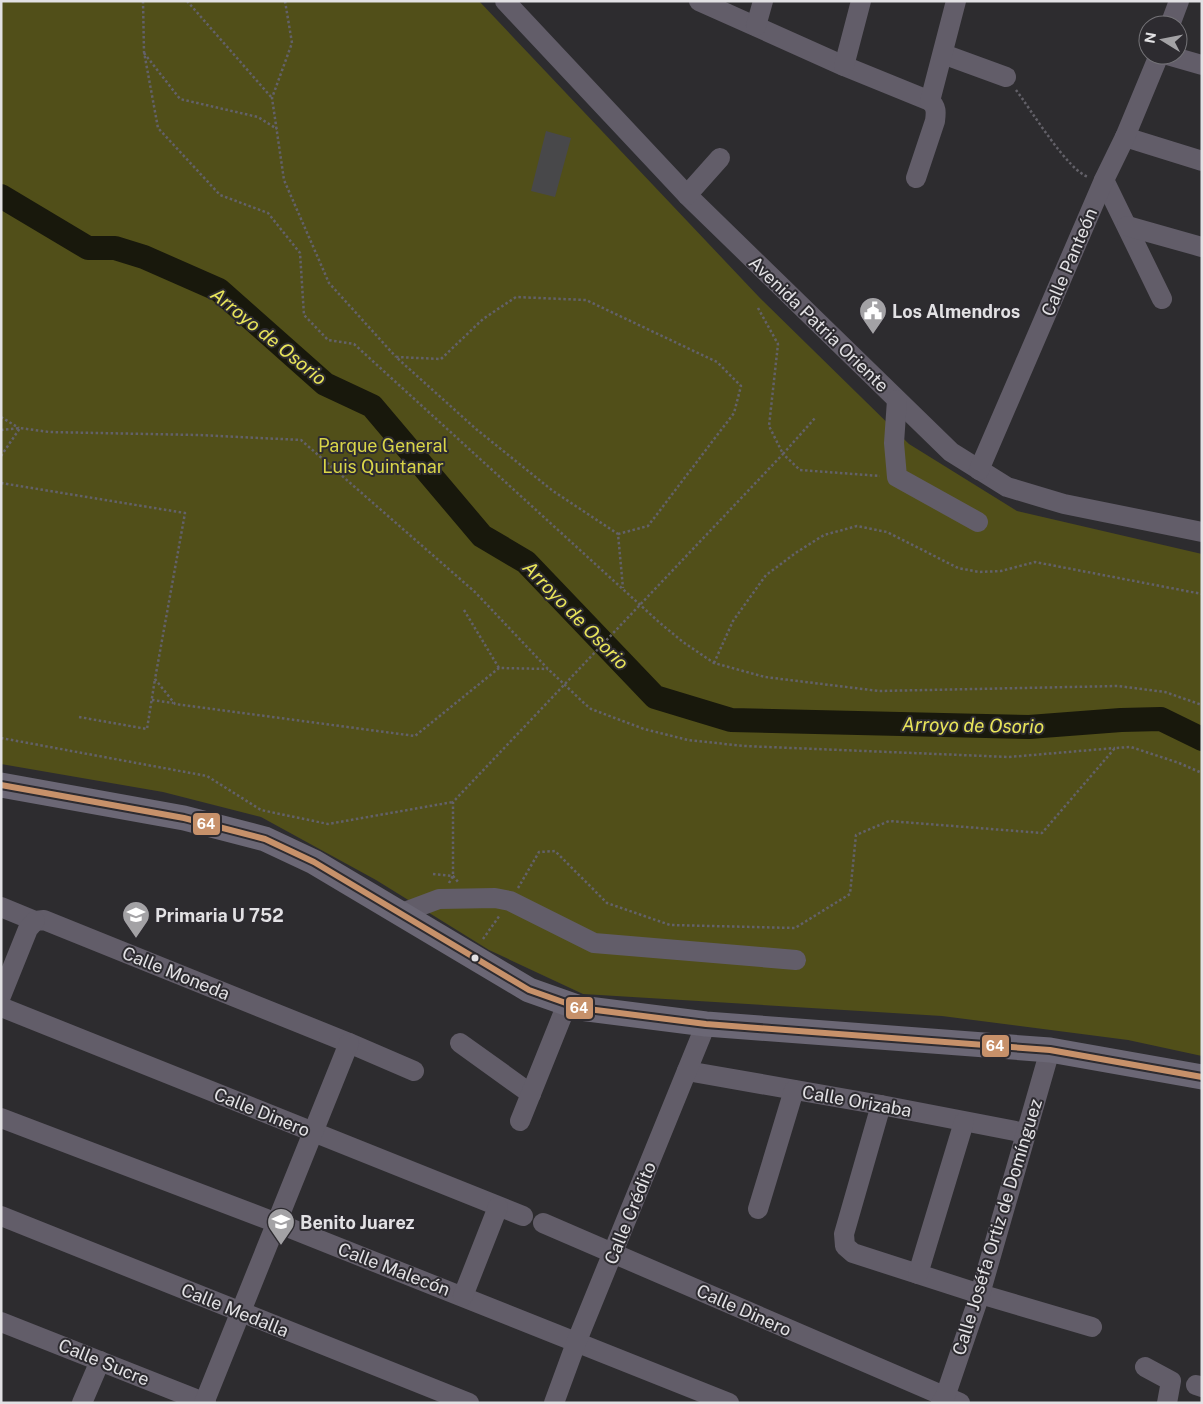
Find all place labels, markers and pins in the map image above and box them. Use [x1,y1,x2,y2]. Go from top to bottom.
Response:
public building icon: Los Almendros [858,296,888,335]
place label: Los Almendros [892,301,1020,322]
school or university icon: Primaria U 752 [121,900,151,939]
place label: Primaria U 752 [155,905,284,926]
unlabelled marker [470,953,480,963]
school or university icon: Benito Juarez [266,1207,296,1246]
place label: Benito Juarez [300,1212,415,1233]

